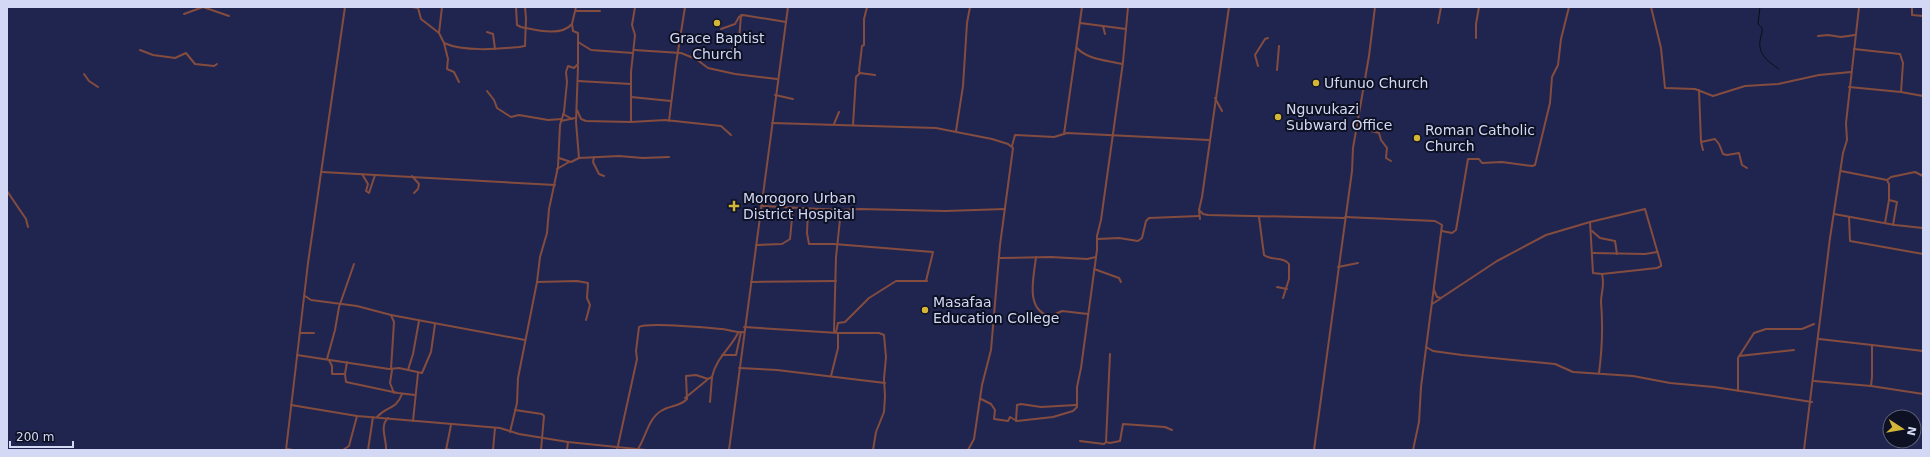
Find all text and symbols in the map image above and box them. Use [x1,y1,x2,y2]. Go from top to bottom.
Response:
marker: Grace Baptist Church [712,18,722,28]
place label: Grace Baptist Church [669,30,765,62]
place label: Ufunuo Church [1324,75,1428,91]
marker: Ufunuo Church [1311,78,1321,88]
place label: Nguvukazi Subward Office [1286,101,1392,133]
marker: Nguvukazi Subward Office [1273,112,1283,122]
place label: Roman Catholic Church [1425,122,1535,154]
marker: Roman Catholic Church [1412,133,1422,143]
place label: Morogoro Urban District Hospital [743,190,856,222]
marker: Morogoro Urban District Hospital [728,200,740,212]
place label: Masafaa Education College [933,294,1059,326]
marker: Masafaa Education College [920,305,930,315]
north arrow [1882,409,1922,449]
scale bar [10,423,73,449]
text: N [1904,425,1919,437]
text: 200 m [16,430,54,444]

